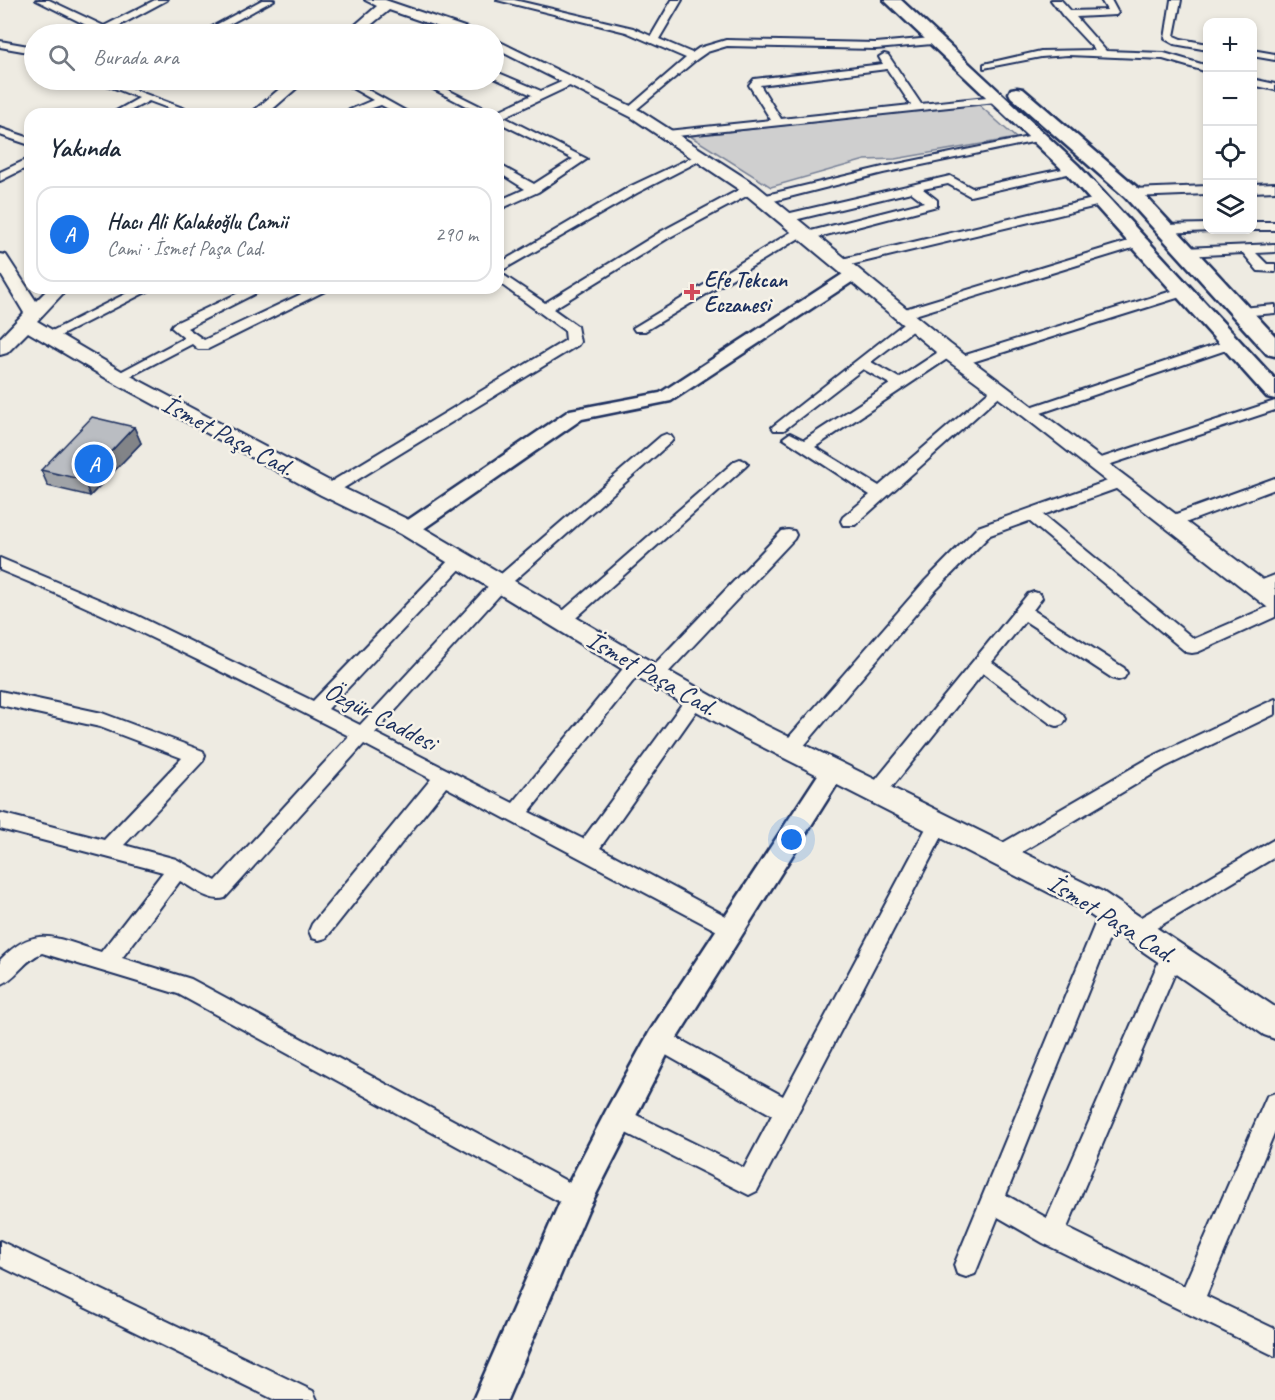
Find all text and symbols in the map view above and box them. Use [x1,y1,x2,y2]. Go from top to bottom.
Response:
map controls [1203,18,1257,234]
button: + [1203,18,1257,72]
search box [24,24,504,90]
icon: search [45,41,78,74]
text: Burada ara [93,43,179,71]
button: − [1203,72,1257,126]
button: locate [1203,126,1257,180]
text: Yakında [48,131,119,164]
button: layers [1203,180,1257,234]
text: Hacı Ali Kalakoğlu Camii [107,208,287,236]
text: A [64,222,75,247]
text: 290 m [435,222,478,247]
text: Cami · İsmet Paşa Cad. [107,236,265,261]
place label: Efe Tekcan Eczanesi [704,266,788,319]
marker: Efe Tekcan Eczanesi [685,285,699,299]
street label: İsmet Paşa Cad. [156,387,300,484]
pin: A [74,442,113,486]
street label: İsmet Paşa Cad. [581,623,723,724]
street label: Özgür Caddesi [319,674,445,760]
your location [777,825,806,854]
street label: İsmet Paşa Cad. [1042,866,1182,971]

